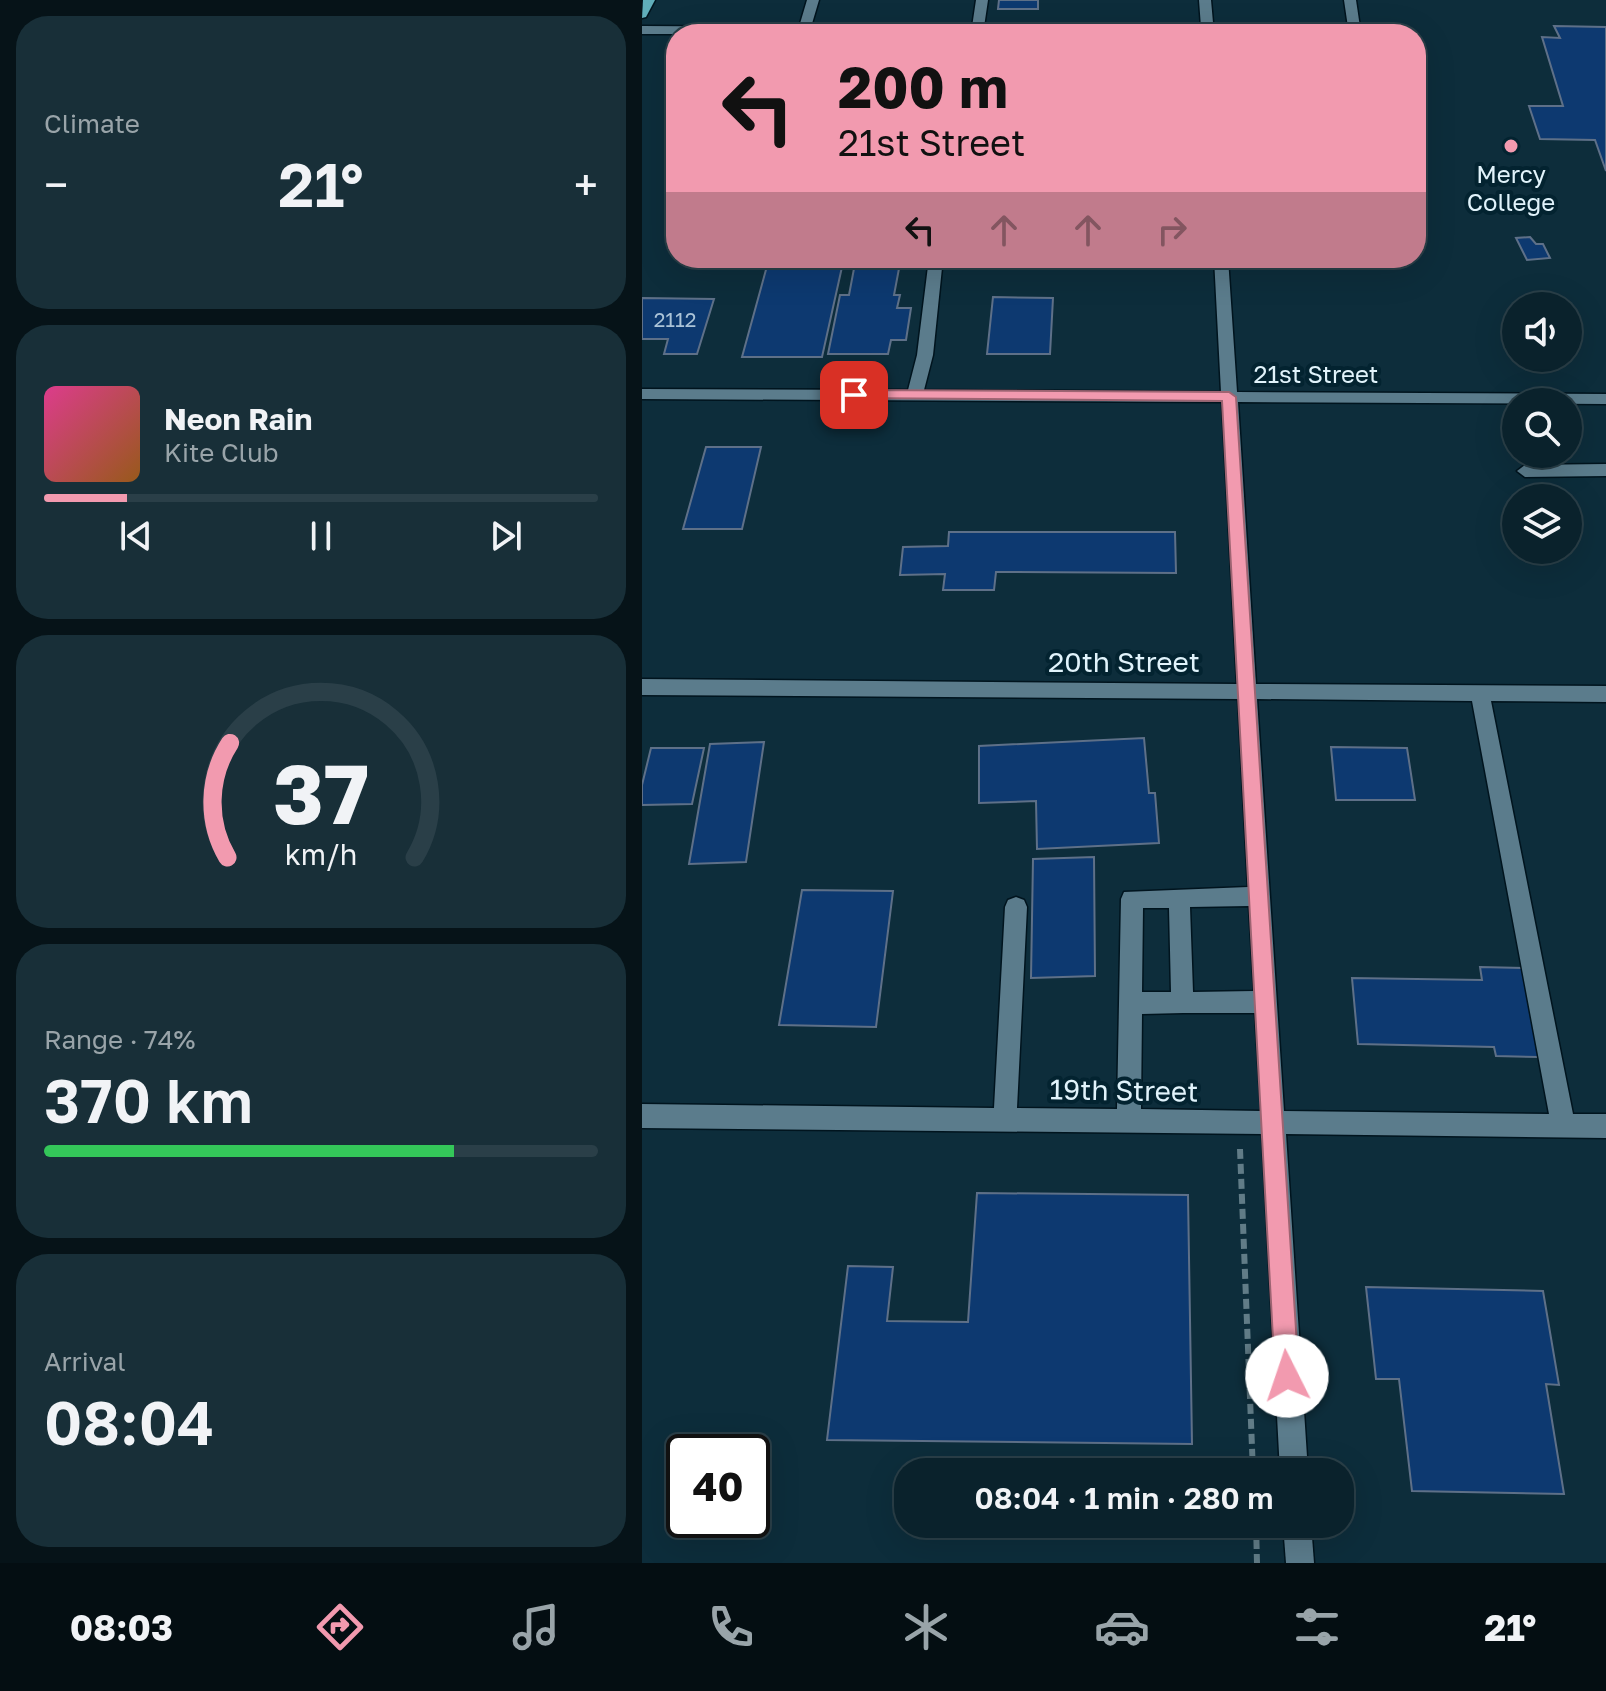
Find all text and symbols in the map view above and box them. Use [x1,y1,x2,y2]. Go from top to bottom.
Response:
text: 200 m [838,53,1008,120]
icon: left [706,56,810,160]
text: Climate [44,108,140,139]
text: 21st Street [838,121,1025,164]
marker: Mercy College [1502,137,1520,155]
text: 21° [278,148,364,220]
text: − [44,158,68,211]
text: + [574,158,598,211]
place label: Mercy College [1467,159,1555,216]
icon: left [898,208,942,252]
icon: ahead [982,208,1026,252]
icon: ahead [1066,208,1110,252]
icon: right [1150,208,1194,252]
map controls [1502,292,1582,564]
button: sound [1502,292,1582,372]
house number: 2112 [654,307,696,331]
street label: 21st Street [1254,359,1378,388]
pin [820,361,888,429]
icon: arrive [832,373,876,417]
button: search [1502,388,1582,468]
text: Neon Rain [164,401,312,437]
text: Kite Club [164,437,279,468]
button: layers [1502,484,1582,564]
icon: previous [114,514,158,558]
icon: pause [299,514,343,558]
icon: next [484,514,528,558]
street label: 20th Street [1048,645,1200,678]
text: 37 [273,741,369,841]
text: km/h [285,837,357,871]
text: Range · 74% [44,1024,195,1055]
text: 370 km [44,1064,253,1136]
street label: 19th Street [1049,1072,1199,1108]
position arrow [1245,1334,1329,1418]
text: Arrival [44,1346,125,1377]
text: 08:04 [44,1386,215,1458]
speed limit sign: 40 [666,1434,770,1538]
text: 08:04 · 1 min · 280 m [975,1480,1273,1516]
icon: directions [312,1599,368,1655]
icon: music [508,1599,564,1655]
icon: phone [703,1599,759,1655]
icon: climate [898,1599,954,1655]
icon: car [1094,1599,1150,1655]
icon: filters [1289,1599,1345,1655]
text: 08:03 [70,1606,173,1649]
text: 21° [1484,1606,1536,1649]

